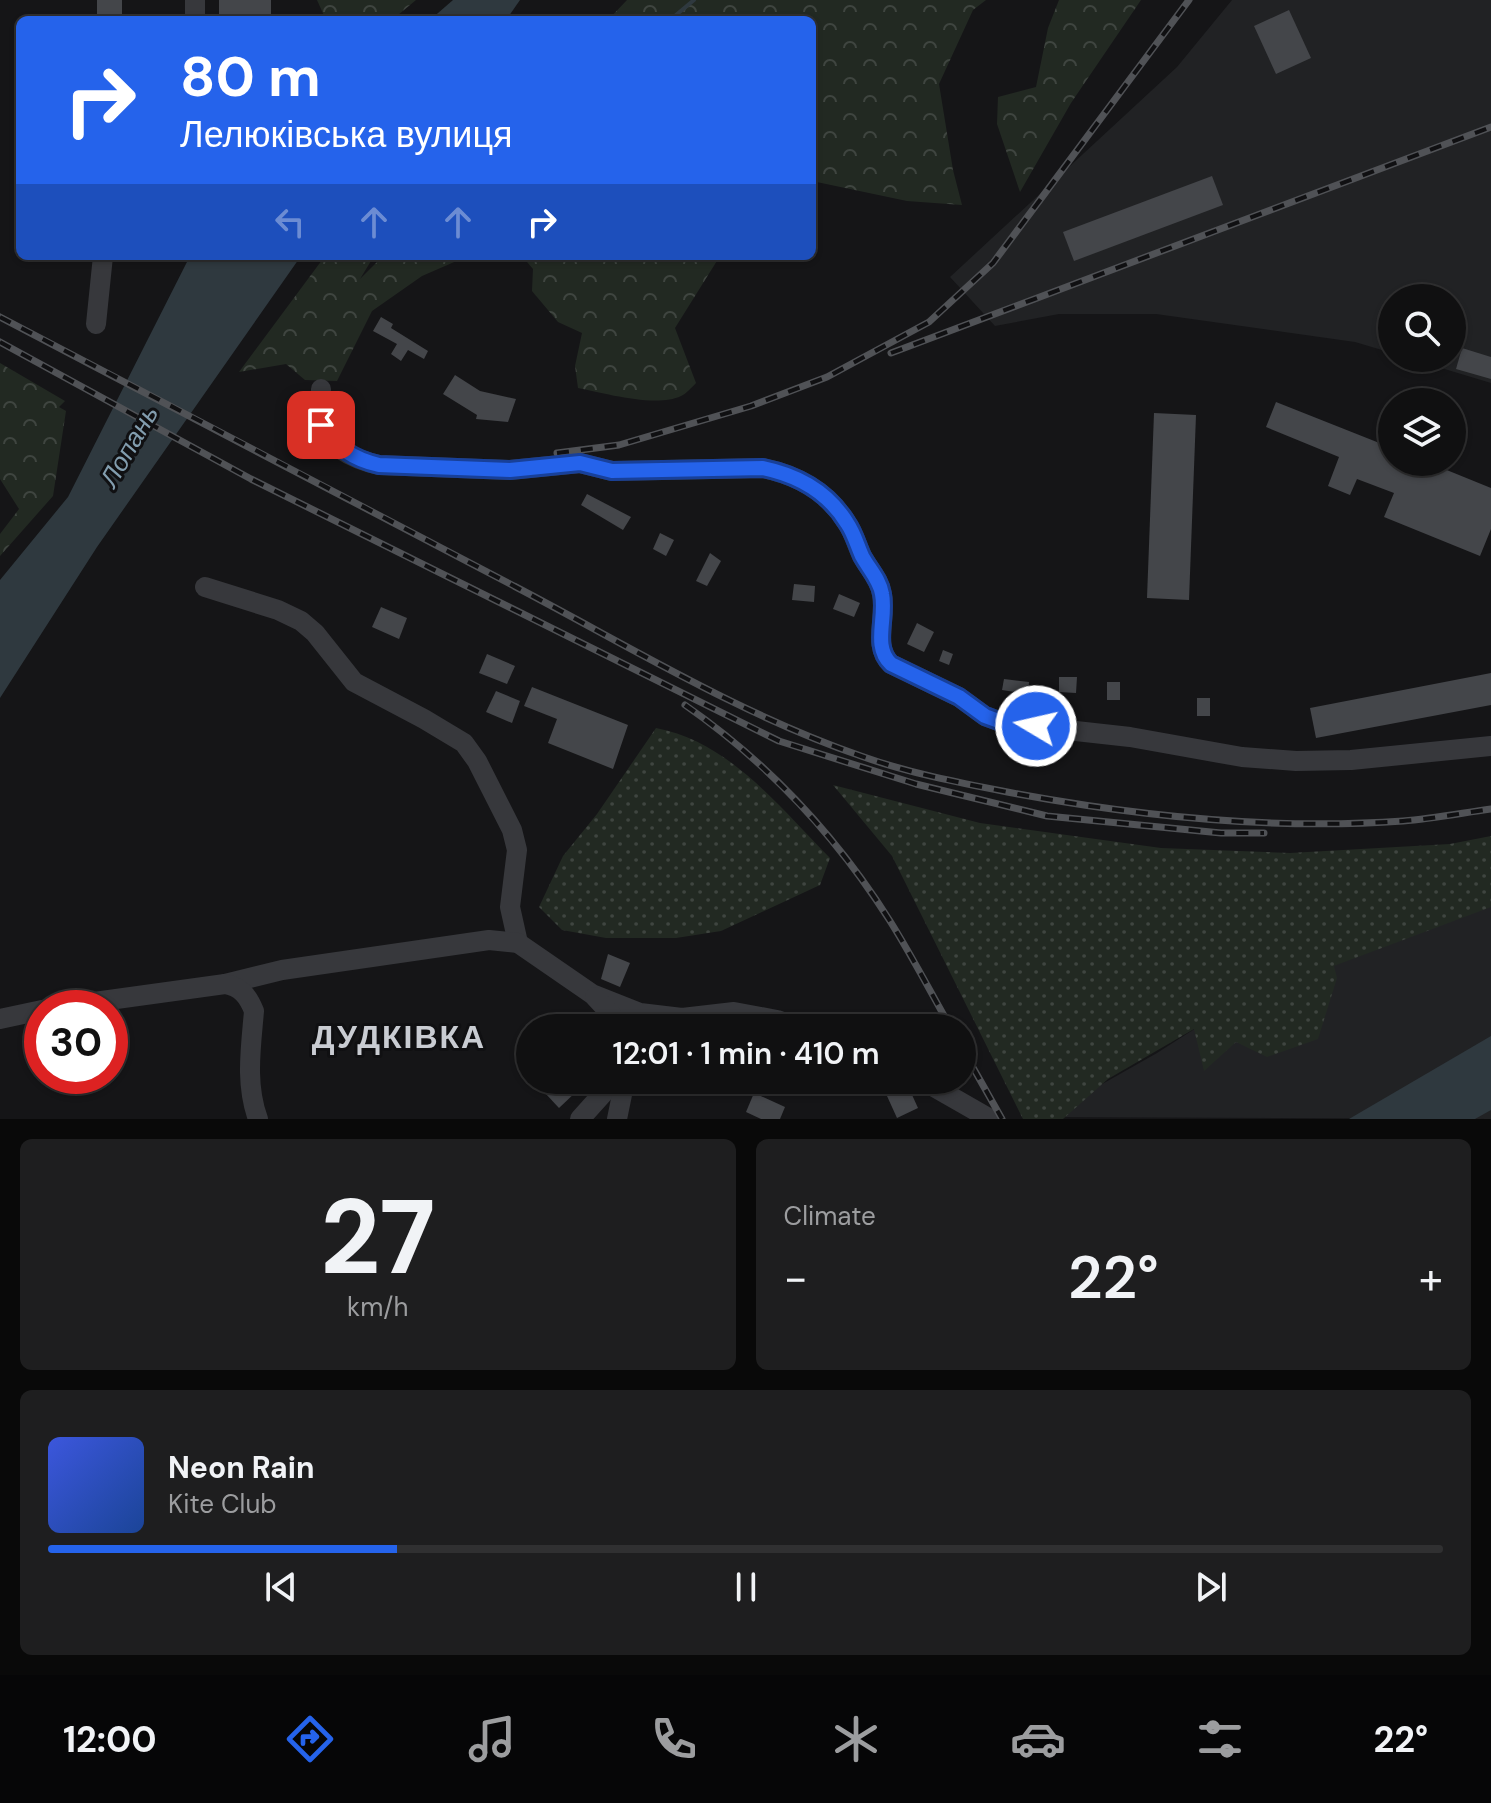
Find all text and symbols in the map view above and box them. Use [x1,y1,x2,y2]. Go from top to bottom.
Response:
text: 80 m [180,40,321,113]
icon: right [48,48,152,152]
text: Лелюківська вулиця [180,111,513,158]
icon: left [268,200,312,244]
icon: ahead [352,200,396,244]
icon: ahead [436,200,480,244]
icon: right [520,200,564,244]
map controls [1378,284,1466,476]
button: search [1378,284,1466,372]
button: layers [1378,388,1466,476]
pin [287,391,355,459]
water label: Лопань [91,399,166,495]
icon: arrive [299,403,343,447]
position arrow [994,684,1078,768]
speed limit sign: 30 [24,990,128,1094]
district label: ДУДКІВКА [312,1016,486,1058]
text: 12:01 · 1 min · 410 m [613,1034,879,1073]
text: 27 [320,1170,435,1305]
text: Climate [784,1199,876,1233]
text: 22° [1068,1238,1159,1317]
text: − [784,1249,808,1307]
text: + [1419,1249,1443,1307]
text: km/h [347,1290,408,1324]
text: Neon Rain [168,1448,314,1487]
text: Kite Club [168,1487,277,1521]
icon: previous [259,1565,303,1609]
icon: pause [724,1565,768,1609]
icon: next [1189,1565,1233,1609]
icon: directions [282,1711,338,1767]
icon: music [464,1711,520,1767]
icon: phone [646,1711,702,1767]
icon: climate [828,1711,884,1767]
icon: car [1010,1711,1066,1767]
icon: filters [1192,1711,1248,1767]
text: 12:00 [63,1716,157,1763]
text: 22° [1373,1716,1428,1763]

